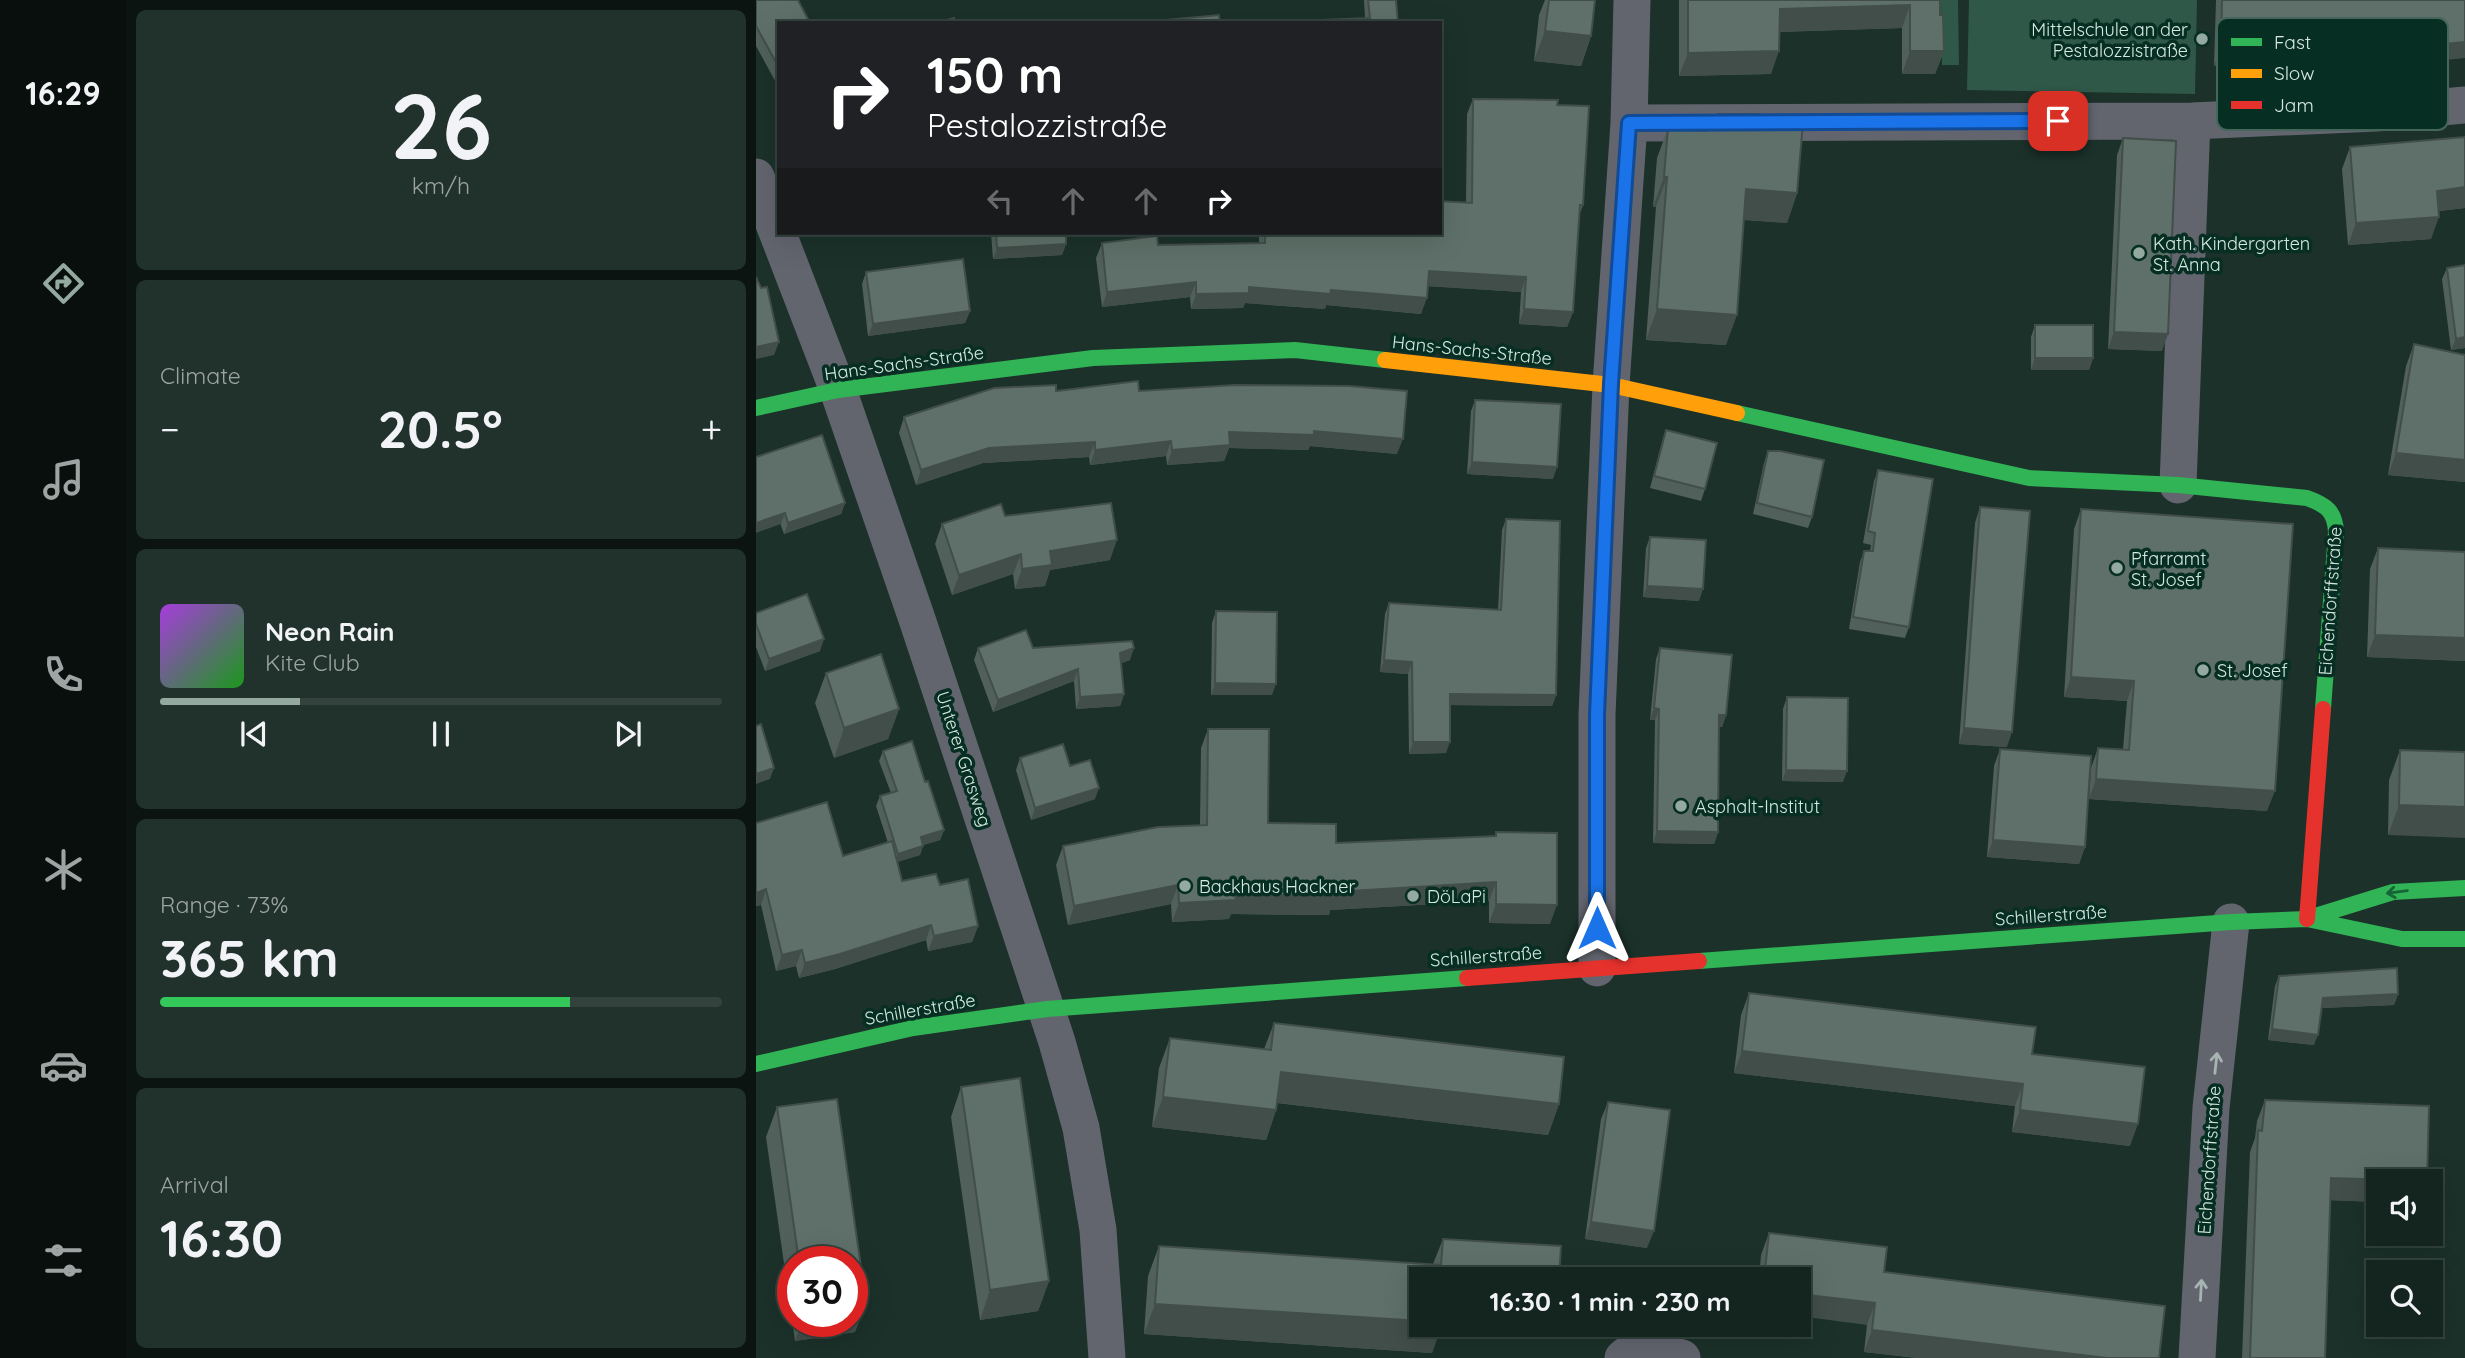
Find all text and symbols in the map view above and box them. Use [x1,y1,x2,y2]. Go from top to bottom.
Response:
place label: Mittelschule an der Pestalozzistraße [2031,18,2188,62]
legend [2217,18,2448,130]
text: Fast [2274,30,2311,54]
marker: Mittelschule an der Pestalozzistraße [2194,31,2210,47]
text: 150 m [927,44,1063,105]
icon: right [812,49,903,140]
text: Slow [2274,61,2315,85]
text: 26 [390,68,492,182]
text: 16:29 [25,73,101,113]
pin [2028,91,2088,151]
text: Jam [2274,93,2314,117]
icon: arrive [2039,102,2077,140]
text: Pestalozzistraße [927,105,1167,145]
text: km/h [412,171,470,200]
icon: left [981,182,1019,220]
icon: ahead [1054,182,1092,220]
icon: ahead [1127,182,1165,220]
icon: right [1200,182,1238,220]
place label: Kath. Kindergarten St. Anna [2153,232,2310,276]
marker: Kath. Kindergarten St. Anna [2131,245,2147,261]
icon: directions [39,259,88,308]
street label: Hans-Sachs-Straße [1391,330,1553,370]
street label: Hans-Sachs-Straße [823,340,985,386]
text: Climate [160,361,241,390]
text: 20.5° [378,396,503,461]
text: − [160,405,180,453]
text: + [701,405,722,453]
icon: music [39,455,88,504]
street label: Eichendorffstraße [2313,526,2347,676]
place label: Pfarramt St. Josef [2131,547,2206,591]
marker: Pfarramt St. Josef [2109,560,2125,576]
text: Neon Rain [265,615,394,648]
text: Kite Club [265,648,360,677]
icon: phone [39,650,88,699]
place label: St. Josef [2217,659,2288,682]
marker: St. Josef [2195,662,2211,678]
street label: Unterer Grasweg [931,688,997,830]
icon: previous [235,715,273,753]
icon: pause [422,715,460,753]
icon: next [609,715,647,753]
place label: Asphalt-Institut [1695,795,1820,818]
marker: Asphalt-Institut [1673,798,1689,814]
icon: climate [39,845,88,894]
place label: Backhaus Hackner [1199,875,1355,898]
marker: Backhaus Hackner [1177,878,1193,894]
place label: DöLaPi [1427,885,1486,908]
one-way arrow [2386,886,2409,899]
marker: DöLaPi [1405,888,1421,904]
text: Range · 73% [160,890,288,919]
position arrow [1560,891,1634,965]
street label: Schillerstraße [1994,900,2108,930]
text: 365 km [160,925,339,990]
street label: Schillerstraße [1429,941,1543,971]
street label: Schillerstraße [863,988,977,1030]
icon: car [39,1041,88,1090]
one-way arrow [2209,1052,2222,1075]
street label: Eichendorffstraße [2192,1085,2226,1235]
map controls [2366,1169,2443,1337]
button: sound [2366,1169,2443,1246]
text: Arrival [160,1170,229,1199]
text: 16:30 [160,1205,283,1270]
icon: filters [39,1236,88,1285]
speed limit sign: 30 [777,1246,868,1337]
button: search [2366,1260,2443,1337]
one-way arrow [2195,1279,2208,1302]
text: 16:30 · 1 min · 230 m [1489,1285,1731,1318]

